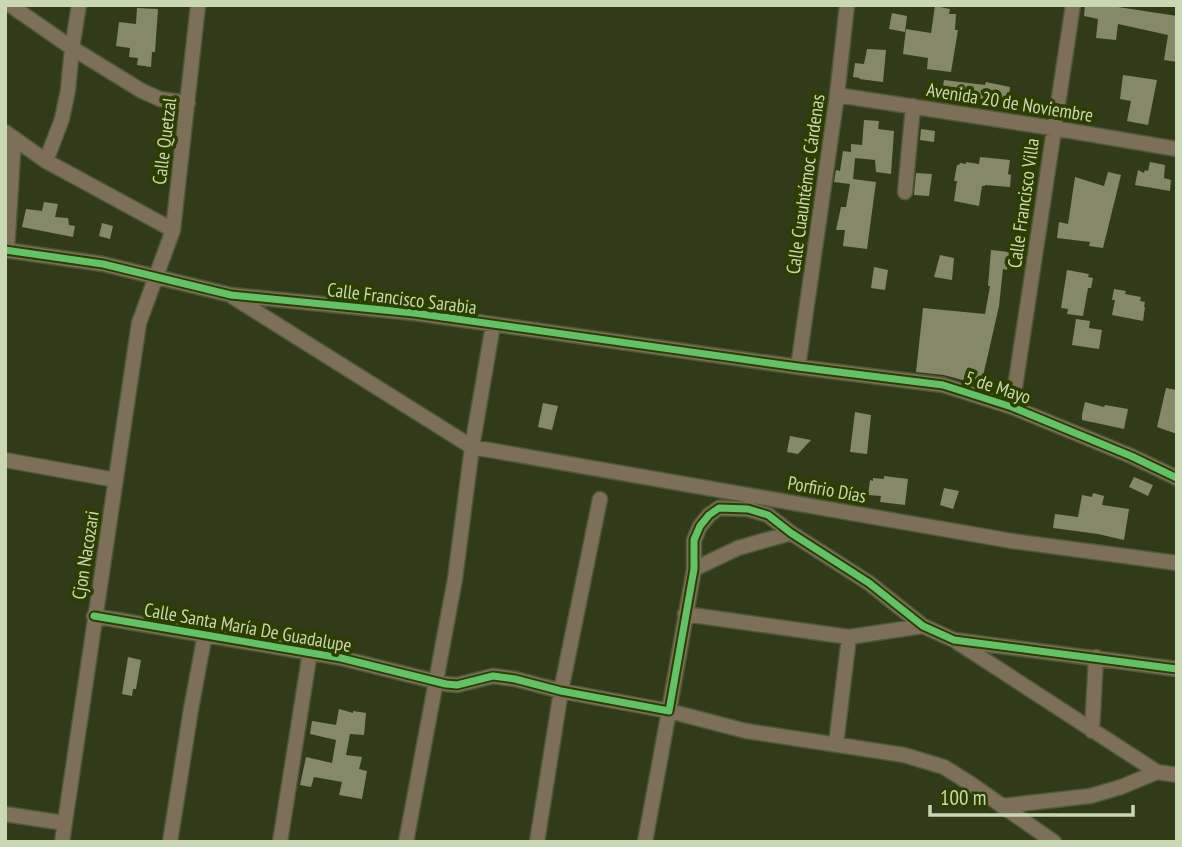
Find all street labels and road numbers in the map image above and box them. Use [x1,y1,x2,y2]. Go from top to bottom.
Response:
street label: Avenida 20 de Noviembre [925,77,1095,127]
street label: Calle Cuauhtémoc Cárdenas [780,92,830,276]
street label: Calle Quetzal [147,96,181,186]
street label: Calle Francisco Villa [1002,137,1044,269]
street label: Calle Francisco Sarabia [326,277,478,319]
street label: 5 de Mayo [962,365,1034,409]
street label: Porfirio Días [786,470,868,508]
street label: Cjon Nacozari [66,509,104,601]
street label: Calle Santa María De Guadalupe [142,597,354,657]

